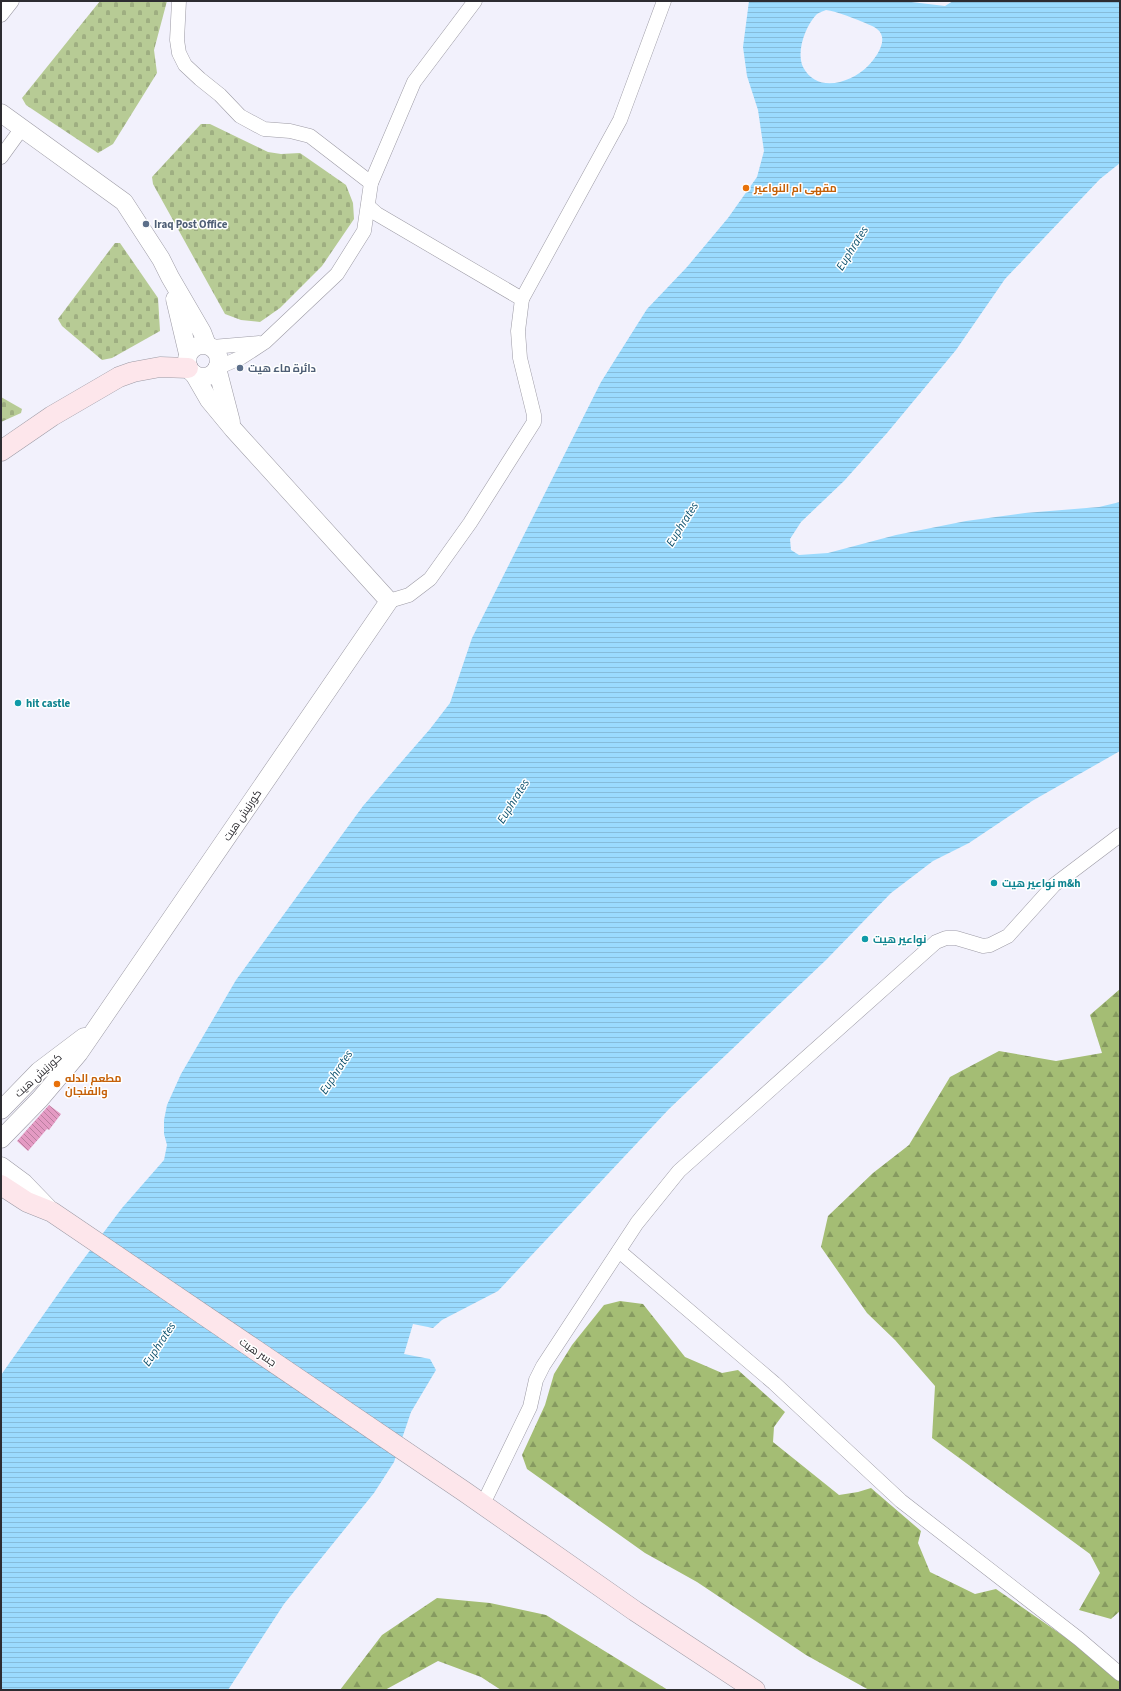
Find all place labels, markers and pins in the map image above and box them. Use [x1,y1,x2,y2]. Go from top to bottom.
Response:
place label: مقهى ام النواعير [753,181,837,196]
marker: مقهى ام النواعير [741,183,751,193]
place label: Iraq Post Office [154,217,228,232]
marker: Iraq Post Office [141,219,151,229]
place label: دائرة ماء هيت [248,361,316,376]
marker: دائرة ماء هيت [235,363,245,373]
place label: hit castle [26,696,71,711]
marker: hit castle [13,698,23,708]
place label: نواعير هيت m&h [1002,876,1081,891]
marker: نواعير هيت m&h [989,878,999,888]
place label: نواعير هيت [873,932,926,947]
marker: نواعير هيت [860,934,870,944]
place label: مطعم الدله والفنجان [65,1071,122,1099]
marker: مطعم الدله والفنجان [52,1079,62,1089]

